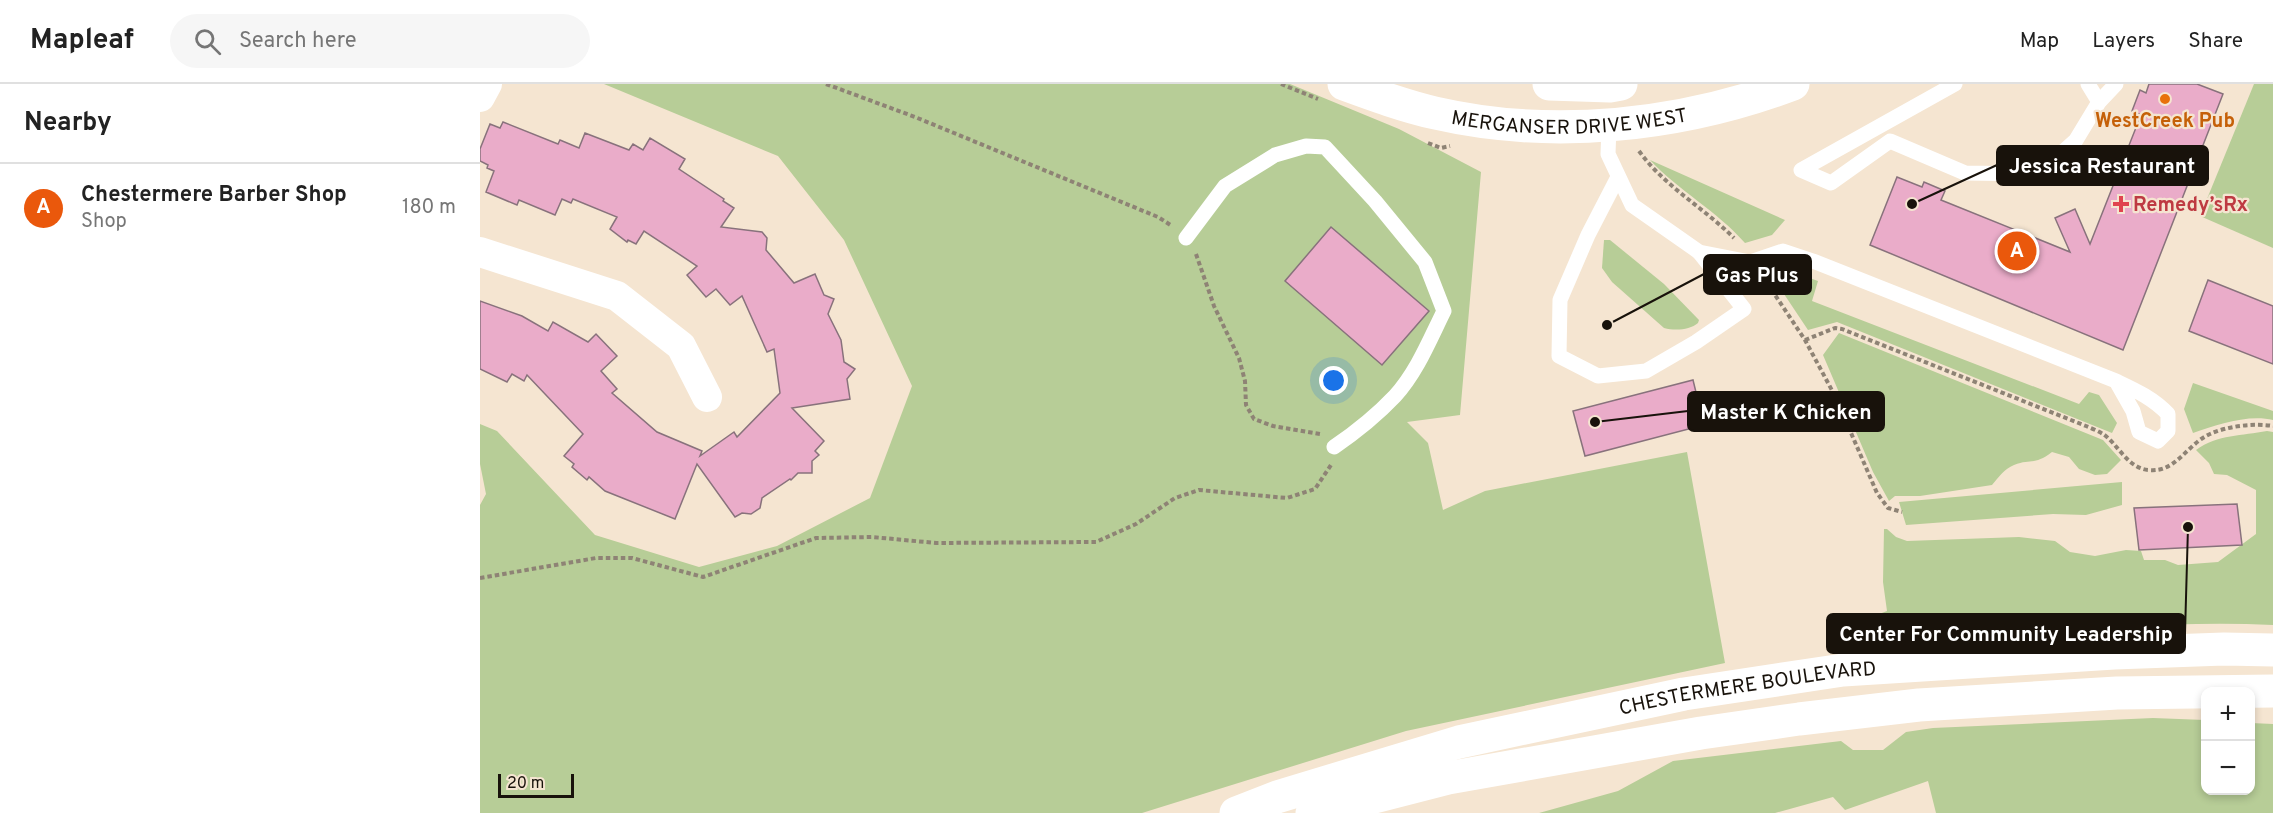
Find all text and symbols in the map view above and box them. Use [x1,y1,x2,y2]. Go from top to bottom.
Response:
search box [170,14,590,68]
text: Mapleaf [30,23,134,59]
icon: search [191,25,224,58]
text: Search here [239,28,357,55]
text: Map [2020,28,2059,55]
text: Layers [2092,28,2155,55]
text: Share [2188,28,2243,55]
marker: WestCreek Pub [2158,92,2172,106]
street label: MERGANSER DRIVE WEST [1449,103,1690,142]
text: Nearby [24,107,112,140]
place label: WestCreek Pub [2095,109,2235,135]
callout: Jessica Restaurant [1997,146,2208,185]
text: Jessica Restaurant [2009,154,2195,181]
text: Chestermere Barber Shop [81,182,347,209]
place label: Remedy’sRx [2133,193,2248,219]
text: A [36,195,51,221]
text: 180 m [402,195,456,221]
marker: Remedy’sRx [2114,197,2128,211]
text: Shop [81,209,127,235]
pin: A [1998,228,2036,274]
callout: Gas Plus [1704,255,1811,294]
text: Gas Plus [1715,263,1799,290]
your location [1319,366,1348,395]
callout: Master K Chicken [1688,392,1884,431]
text: Master K Chicken [1700,400,1872,427]
callout: Center For Community Leadership [1827,614,2185,653]
text: Center For Community Leadership [1839,622,2173,649]
street label: CHESTERMERE BOULEVARD [1617,657,1877,723]
map controls [2201,687,2255,795]
button: + [2201,687,2255,741]
button: − [2201,741,2255,795]
scale bar [498,771,574,798]
text: 20 m [507,774,544,794]

